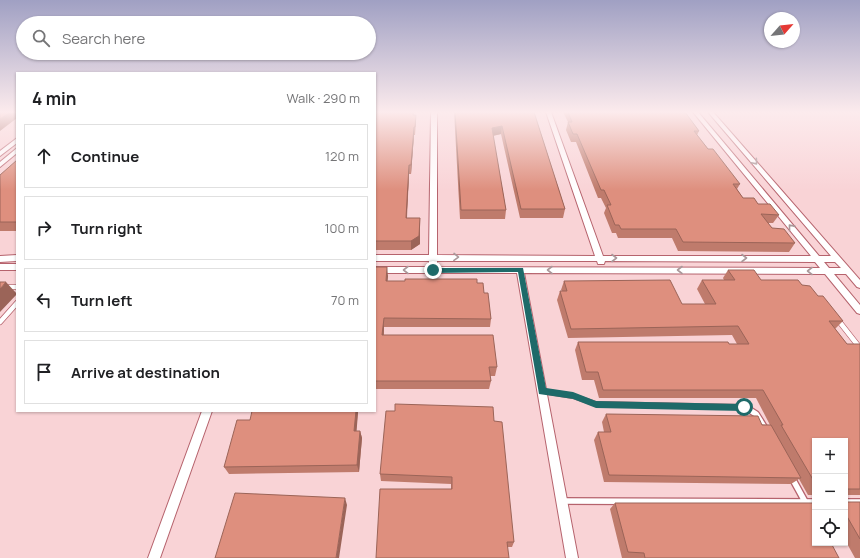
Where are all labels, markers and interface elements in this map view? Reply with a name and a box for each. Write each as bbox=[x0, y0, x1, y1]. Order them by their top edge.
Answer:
north arrow bbox=[764, 12, 800, 48]
search box bbox=[16, 16, 376, 60]
icon: search bbox=[30, 27, 52, 49]
text: Search here bbox=[62, 28, 145, 49]
text: 4 min bbox=[32, 87, 76, 110]
text: Walk · 290 m bbox=[287, 89, 360, 107]
icon: ahead bbox=[33, 145, 55, 167]
text: Continue bbox=[71, 146, 139, 167]
text: 120 m bbox=[325, 147, 359, 165]
one-way arrow bbox=[750, 158, 757, 165]
icon: right bbox=[33, 217, 55, 239]
text: Turn right bbox=[71, 218, 142, 239]
text: 100 m bbox=[324, 219, 359, 237]
one-way arrow bbox=[789, 224, 796, 231]
one-way arrow bbox=[453, 253, 459, 262]
one-way arrow bbox=[611, 254, 617, 262]
one-way arrow bbox=[741, 254, 747, 262]
route end bbox=[424, 261, 442, 279]
one-way arrow bbox=[403, 266, 409, 274]
one-way arrow bbox=[547, 266, 553, 274]
one-way arrow bbox=[677, 266, 683, 274]
one-way arrow bbox=[807, 267, 813, 275]
icon: left bbox=[33, 289, 55, 311]
text: Turn left bbox=[71, 290, 133, 311]
text: 70 m bbox=[331, 291, 359, 309]
icon: arrive bbox=[33, 361, 55, 383]
text: Arrive at destination bbox=[71, 362, 220, 383]
route start bbox=[735, 398, 753, 416]
map controls bbox=[812, 438, 848, 546]
button: + bbox=[812, 438, 848, 474]
button: − bbox=[812, 474, 848, 510]
button: locate bbox=[812, 510, 848, 546]

